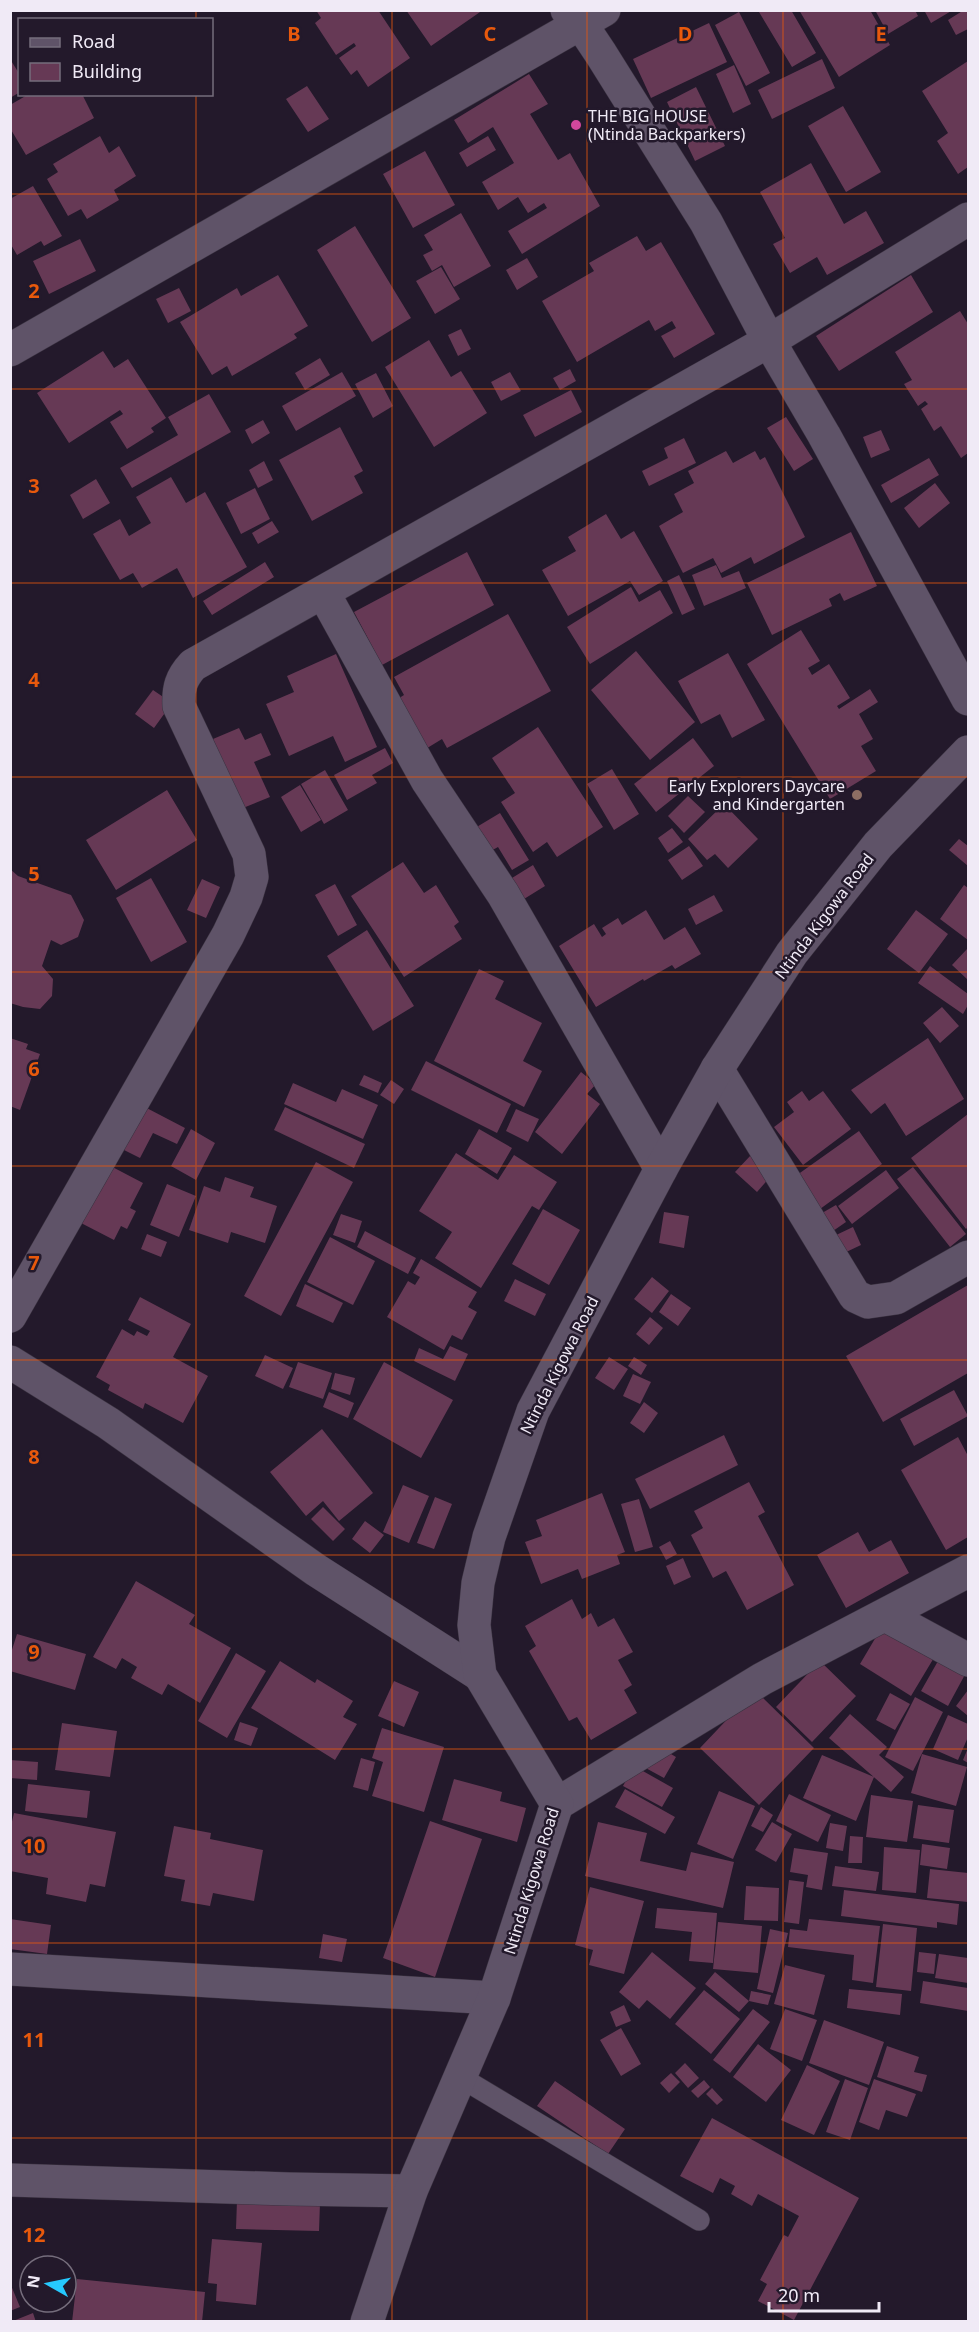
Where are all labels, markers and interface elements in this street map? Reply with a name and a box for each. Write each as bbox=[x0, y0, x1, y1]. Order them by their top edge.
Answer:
legend bbox=[18, 18, 213, 96]
text: B bbox=[287, 20, 301, 47]
text: C bbox=[484, 20, 497, 47]
text: D bbox=[678, 20, 692, 47]
text: E bbox=[875, 20, 887, 47]
text: Road bbox=[72, 29, 115, 53]
text: Building bbox=[72, 59, 142, 83]
place label: THE BIG HOUSE (Ntinda Backparkers) bbox=[588, 105, 746, 145]
marker: THE BIG HOUSE (Ntinda Backparkers) bbox=[569, 118, 583, 132]
text: 2 bbox=[28, 277, 40, 304]
text: 3 bbox=[28, 472, 40, 499]
text: 4 bbox=[28, 666, 40, 693]
place label: Early Explorers Daycare and Kindergarten bbox=[669, 775, 845, 815]
marker: Early Explorers Daycare and Kindergarten bbox=[850, 788, 864, 802]
street label: Ntinda Kigowa Road bbox=[769, 849, 879, 983]
text: 5 bbox=[28, 860, 40, 887]
text: 6 bbox=[28, 1055, 40, 1082]
text: 7 bbox=[28, 1249, 40, 1276]
street label: Ntinda Kigowa Road bbox=[515, 1292, 603, 1438]
text: 8 bbox=[28, 1443, 40, 1470]
text: 9 bbox=[28, 1638, 40, 1665]
street label: Ntinda Kigowa Road bbox=[498, 1805, 564, 1957]
text: 10 bbox=[23, 1832, 45, 1859]
text: 11 bbox=[23, 2026, 45, 2053]
text: 12 bbox=[23, 2221, 45, 2248]
north arrow bbox=[18, 2254, 78, 2314]
text: N bbox=[21, 2274, 45, 2290]
scale bar bbox=[769, 2275, 878, 2313]
text: 20 m bbox=[778, 2283, 820, 2307]

